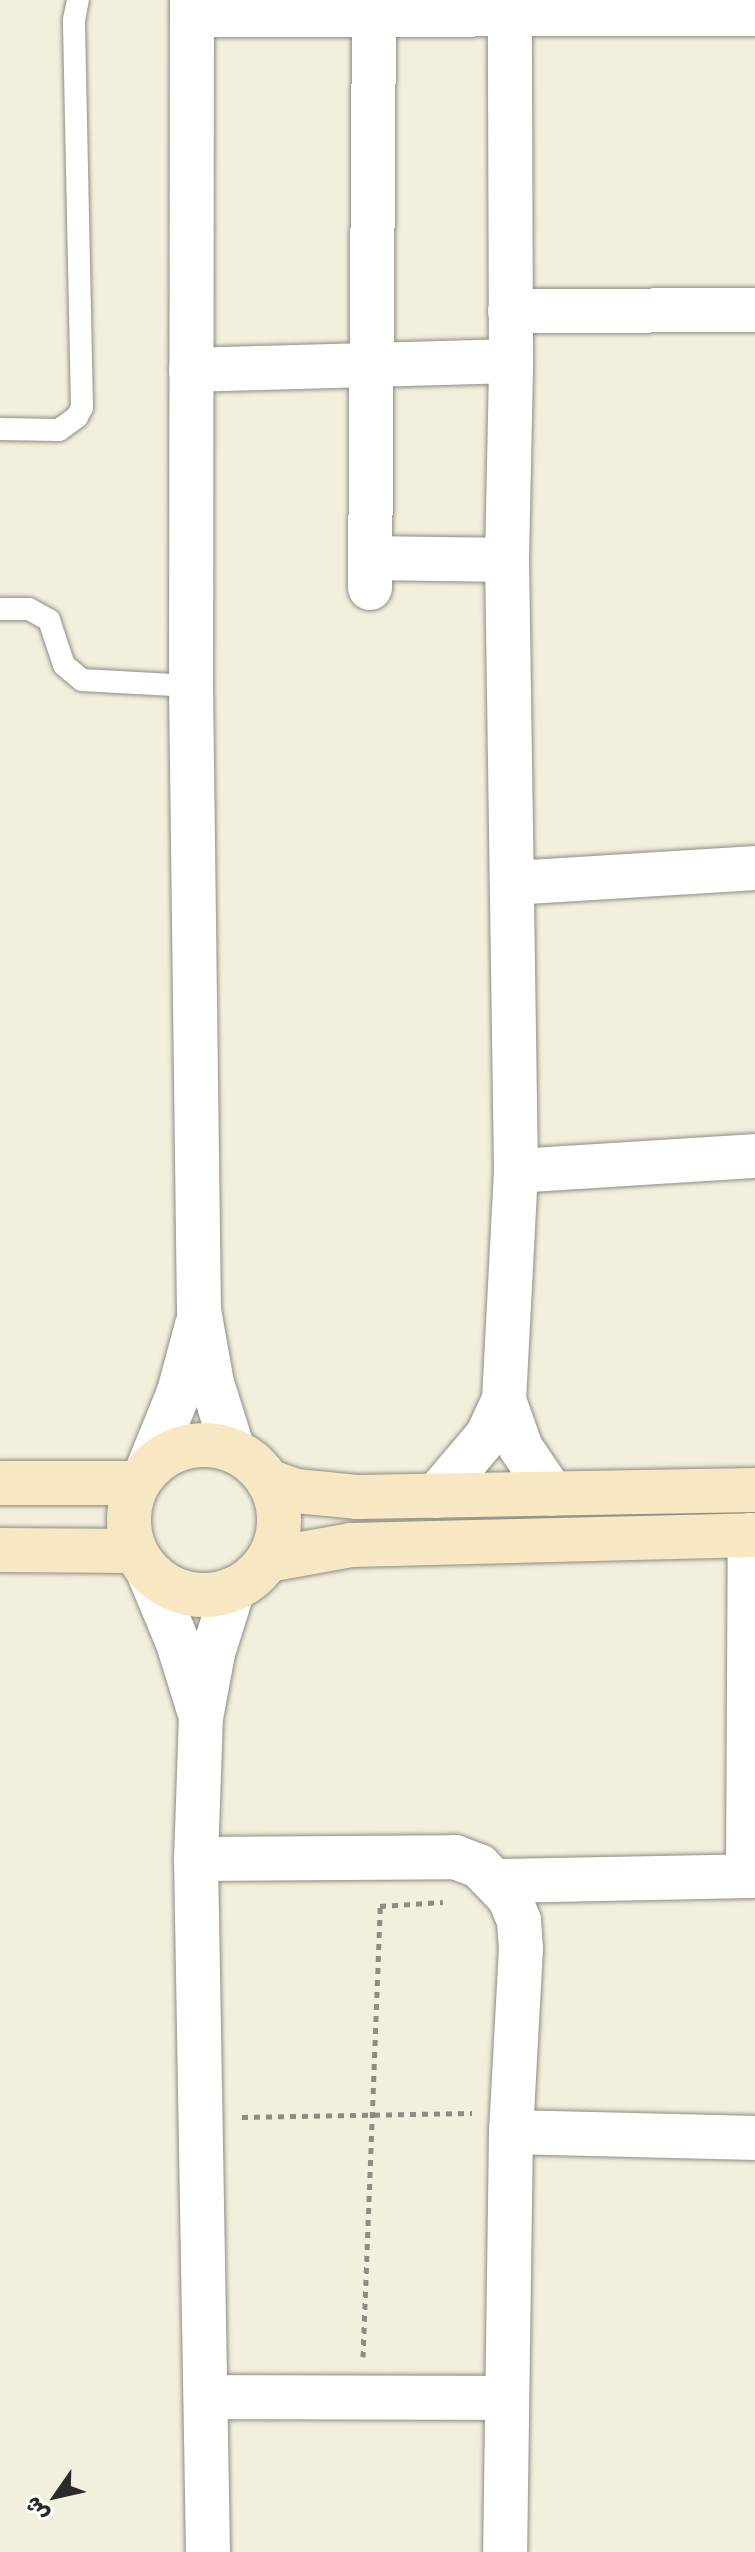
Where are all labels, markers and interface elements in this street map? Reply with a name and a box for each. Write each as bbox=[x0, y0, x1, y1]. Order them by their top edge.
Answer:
north arrow bbox=[16, 2456, 96, 2536]
text: ش bbox=[18, 2492, 54, 2527]

